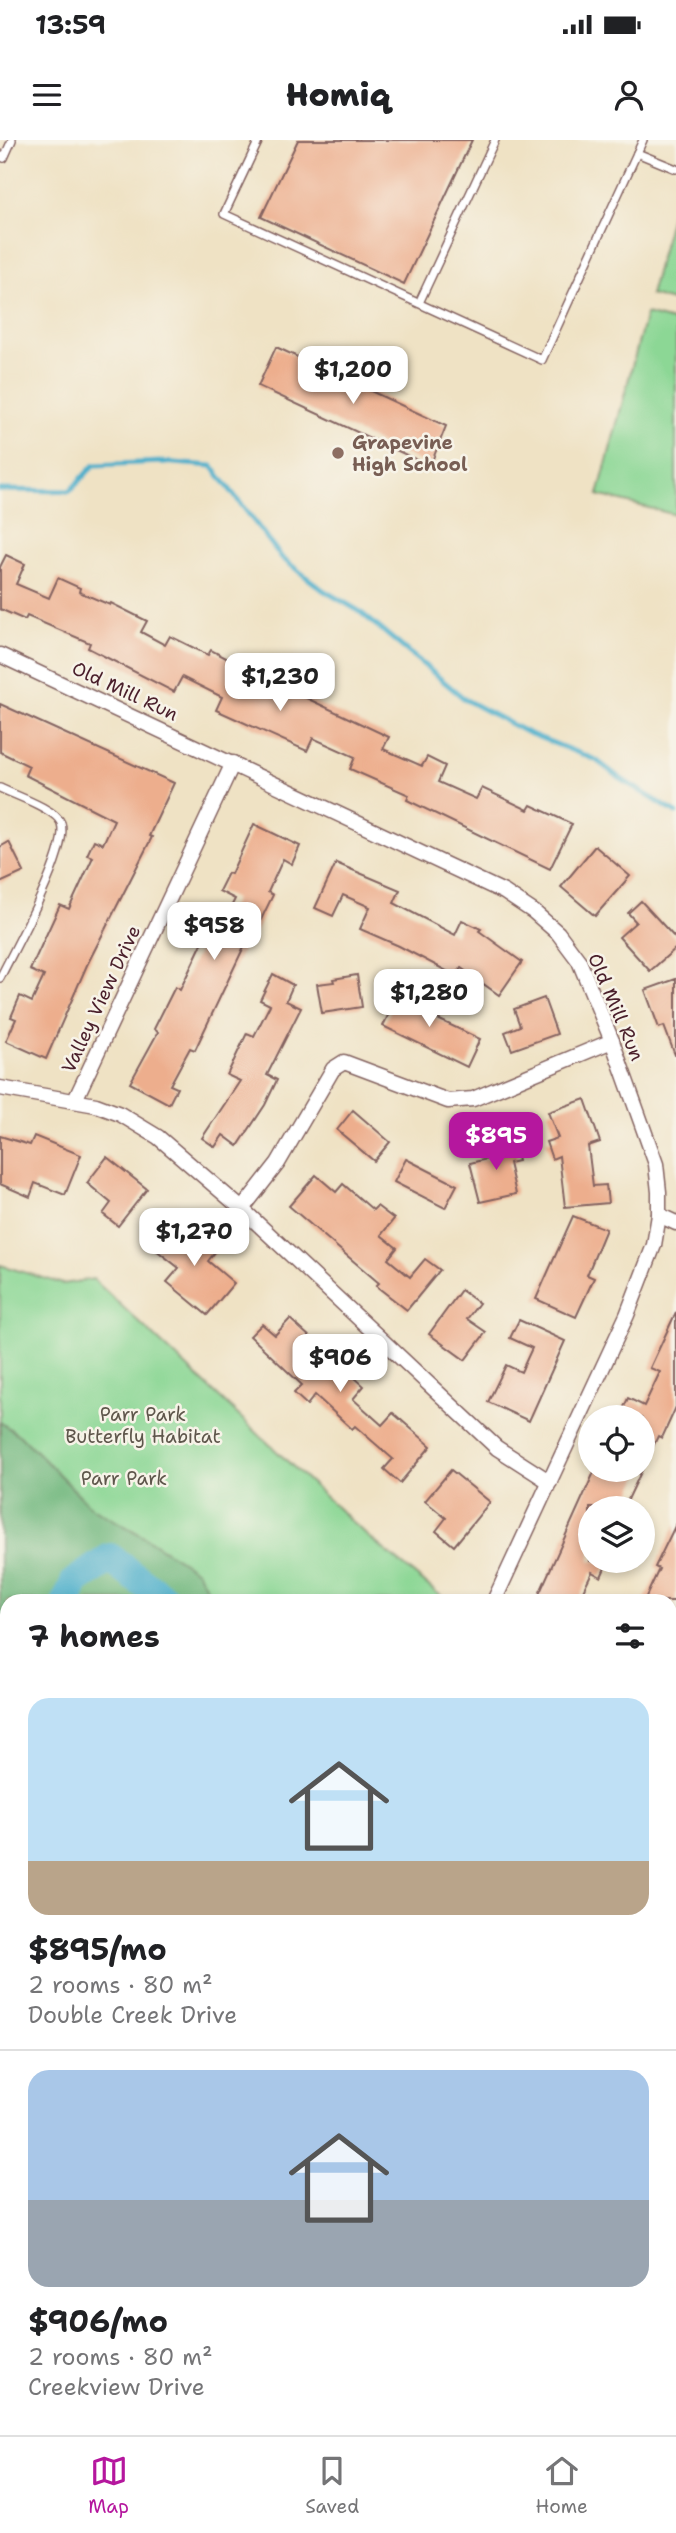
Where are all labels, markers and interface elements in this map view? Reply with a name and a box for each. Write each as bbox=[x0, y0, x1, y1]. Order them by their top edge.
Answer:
text: 13:59 bbox=[35, 7, 106, 42]
text: Homiq bbox=[286, 73, 390, 116]
icon: menu bbox=[28, 76, 66, 114]
icon: person bbox=[610, 76, 648, 114]
pin: $1,200 bbox=[296, 346, 410, 406]
text: $1,200 bbox=[314, 354, 392, 384]
place label: Grapevine High School bbox=[352, 430, 468, 477]
marker: Grapevine High School bbox=[330, 445, 346, 461]
pin: $1,230 bbox=[223, 654, 337, 713]
street label: Old Mill Run bbox=[68, 655, 182, 727]
text: $1,230 bbox=[241, 661, 319, 691]
pin: $958 bbox=[173, 902, 255, 962]
text: $958 bbox=[183, 910, 245, 940]
street label: Valley View Drive bbox=[56, 921, 146, 1077]
street label: Old Mill Run bbox=[582, 949, 650, 1065]
pin: $1,280 bbox=[372, 970, 486, 1029]
text: $1,280 bbox=[390, 977, 468, 1007]
pin: $895 bbox=[455, 1112, 537, 1172]
text: $895 bbox=[465, 1120, 527, 1150]
pin: $1,270 bbox=[137, 1208, 251, 1268]
text: $1,270 bbox=[155, 1216, 233, 1246]
pin: $906 bbox=[299, 1334, 381, 1394]
text: $906 bbox=[308, 1342, 372, 1372]
park label: Parr Park Butterfly Habitat bbox=[65, 1402, 221, 1449]
map controls bbox=[578, 1405, 655, 1573]
button: locate bbox=[578, 1405, 655, 1482]
park label: Parr Park bbox=[81, 1466, 167, 1491]
button: layers bbox=[578, 1496, 655, 1573]
text: 7 homes bbox=[28, 1616, 160, 1657]
icon: filters bbox=[611, 1617, 649, 1655]
icon: home bbox=[276, 1743, 402, 1869]
text: $895/mo bbox=[28, 1929, 167, 1970]
text: 2 rooms · 80 m² bbox=[28, 1970, 213, 2000]
text: Double Creek Drive bbox=[28, 2000, 237, 2030]
icon: home bbox=[276, 2115, 402, 2241]
text: $906/mo bbox=[28, 2301, 168, 2342]
text: 2 rooms · 80 m² bbox=[28, 2342, 213, 2372]
text: Creekview Drive bbox=[28, 2372, 205, 2402]
tab: Map bbox=[88, 2452, 129, 2519]
tab: Saved bbox=[305, 2452, 359, 2519]
tab: Home bbox=[536, 2452, 588, 2519]

